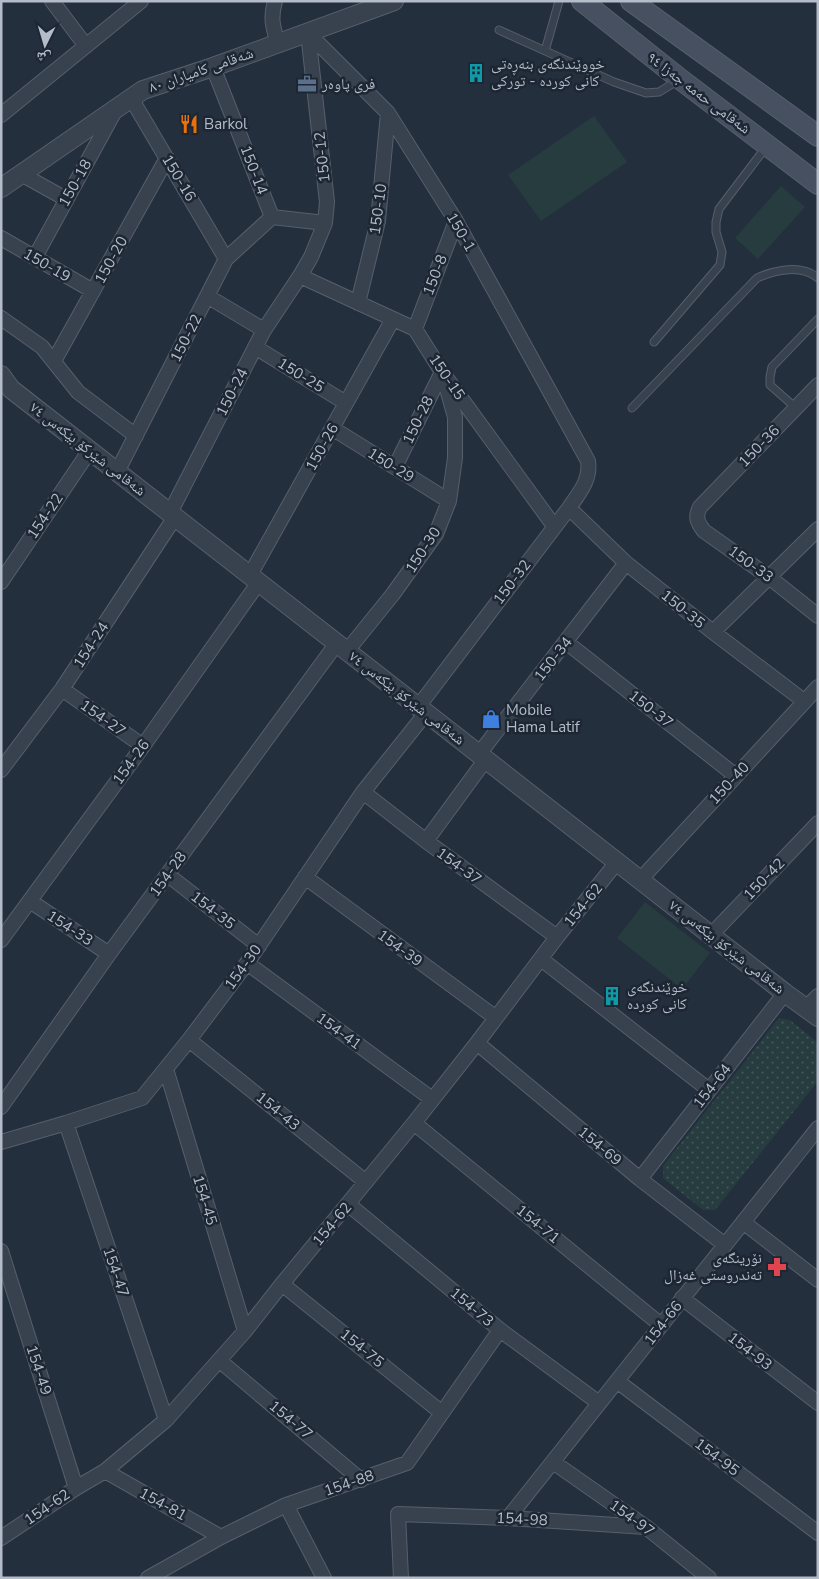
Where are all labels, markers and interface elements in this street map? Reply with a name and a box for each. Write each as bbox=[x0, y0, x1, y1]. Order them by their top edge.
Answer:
north arrow bbox=[20, 20, 70, 70]
street label: شەقامی کامیاران ٨٠ bbox=[146, 43, 256, 97]
text: ش bbox=[36, 47, 52, 68]
street label: شەقامی حەمە جەزا ٩٤ bbox=[643, 48, 755, 139]
place label: خووێندنگەی بنەڕەتی کانی کوردە - تورکی bbox=[491, 54, 605, 91]
building icon: خووێندنگەی بنەڕەتی کانی کوردە - تورکی bbox=[465, 62, 487, 84]
office icon: فری پاوەر bbox=[296, 73, 318, 95]
place label: فری پاوەر bbox=[321, 74, 375, 94]
restaurant icon: Barkol bbox=[178, 113, 200, 135]
place label: Barkol bbox=[204, 114, 248, 134]
street label: 150-12 bbox=[309, 130, 335, 184]
street label: 150-14 bbox=[235, 142, 273, 198]
street label: 150-16 bbox=[157, 151, 201, 205]
street label: 150-18 bbox=[54, 156, 96, 210]
street label: 150-10 bbox=[365, 182, 391, 236]
street label: 150-1 bbox=[442, 209, 480, 255]
street label: 150-20 bbox=[90, 233, 132, 287]
street label: 150-19 bbox=[20, 243, 74, 287]
street label: 150-8 bbox=[418, 252, 452, 298]
street label: 150-22 bbox=[165, 311, 207, 365]
street label: 150-15 bbox=[424, 350, 470, 404]
street label: 150-25 bbox=[274, 353, 328, 397]
street label: 150-24 bbox=[211, 365, 253, 419]
street label: 150-28 bbox=[398, 393, 438, 447]
street label: شەقامی شێرکۆ بێکەس ٧٤ bbox=[26, 397, 150, 501]
street label: 150-26 bbox=[301, 420, 343, 474]
street label: 150-36 bbox=[734, 421, 784, 471]
street label: 150-29 bbox=[364, 443, 418, 487]
street label: 154-22 bbox=[22, 489, 68, 543]
street label: 150-30 bbox=[401, 523, 445, 577]
street label: 150-33 bbox=[724, 541, 778, 587]
street label: 150-32 bbox=[489, 555, 535, 609]
street label: 150-35 bbox=[657, 585, 709, 633]
street label: 154-24 bbox=[69, 618, 113, 672]
street label: 150-34 bbox=[529, 633, 577, 685]
street label: شەقامی شێرکۆ بێکەس ٧٤ bbox=[345, 646, 469, 750]
street label: 150-37 bbox=[625, 685, 677, 733]
street label: 154-27 bbox=[76, 695, 130, 741]
place label: Mobile Hama Latif bbox=[506, 700, 581, 737]
shop icon: Mobile Hama Latif bbox=[480, 708, 502, 730]
street label: 154-26 bbox=[108, 735, 154, 789]
street label: 150-40 bbox=[704, 757, 754, 809]
street label: 154-37 bbox=[432, 843, 486, 889]
street label: 154-28 bbox=[145, 847, 191, 901]
street label: 150-42 bbox=[739, 854, 789, 904]
street label: 154-62 bbox=[559, 879, 607, 931]
street label: 154-35 bbox=[187, 886, 239, 934]
street label: شەقامی شێرکۆ بێکەس ٧٤ bbox=[665, 895, 789, 999]
street label: 154-33 bbox=[43, 906, 97, 950]
street label: 154-39 bbox=[373, 925, 427, 971]
street label: 154-30 bbox=[220, 940, 266, 994]
place label: خوێندنگەی کانی کوردە bbox=[627, 977, 688, 1014]
building icon: خوێندنگەی کانی کوردە bbox=[601, 985, 623, 1007]
street label: 154-41 bbox=[312, 1008, 366, 1054]
street label: 154-64 bbox=[688, 1060, 736, 1112]
street label: 154-43 bbox=[252, 1087, 304, 1135]
street label: 154-69 bbox=[574, 1122, 626, 1170]
street label: 154-45 bbox=[188, 1173, 222, 1227]
street label: 154-62 bbox=[308, 1198, 356, 1250]
street label: 154-71 bbox=[512, 1200, 564, 1248]
street label: 154-47 bbox=[98, 1244, 134, 1300]
place label: نۆرینگەی تەندروستی غەزال bbox=[664, 1248, 763, 1285]
pharmacy icon: نۆرینگەی تەندروستی غەزال bbox=[766, 1256, 788, 1278]
street label: 154-73 bbox=[446, 1283, 498, 1331]
street label: 154-66 bbox=[639, 1297, 687, 1349]
street label: 154-75 bbox=[336, 1324, 388, 1372]
street label: 154-93 bbox=[724, 1327, 776, 1375]
street label: 154-49 bbox=[22, 1342, 56, 1398]
street label: 154-77 bbox=[265, 1396, 317, 1444]
street label: 154-95 bbox=[690, 1434, 744, 1480]
street label: 154-88 bbox=[321, 1465, 377, 1501]
street label: 154-81 bbox=[136, 1483, 190, 1525]
street label: 154-62 bbox=[20, 1484, 74, 1530]
street label: 154-97 bbox=[605, 1495, 659, 1541]
street label: 154-98 bbox=[496, 1508, 548, 1530]

